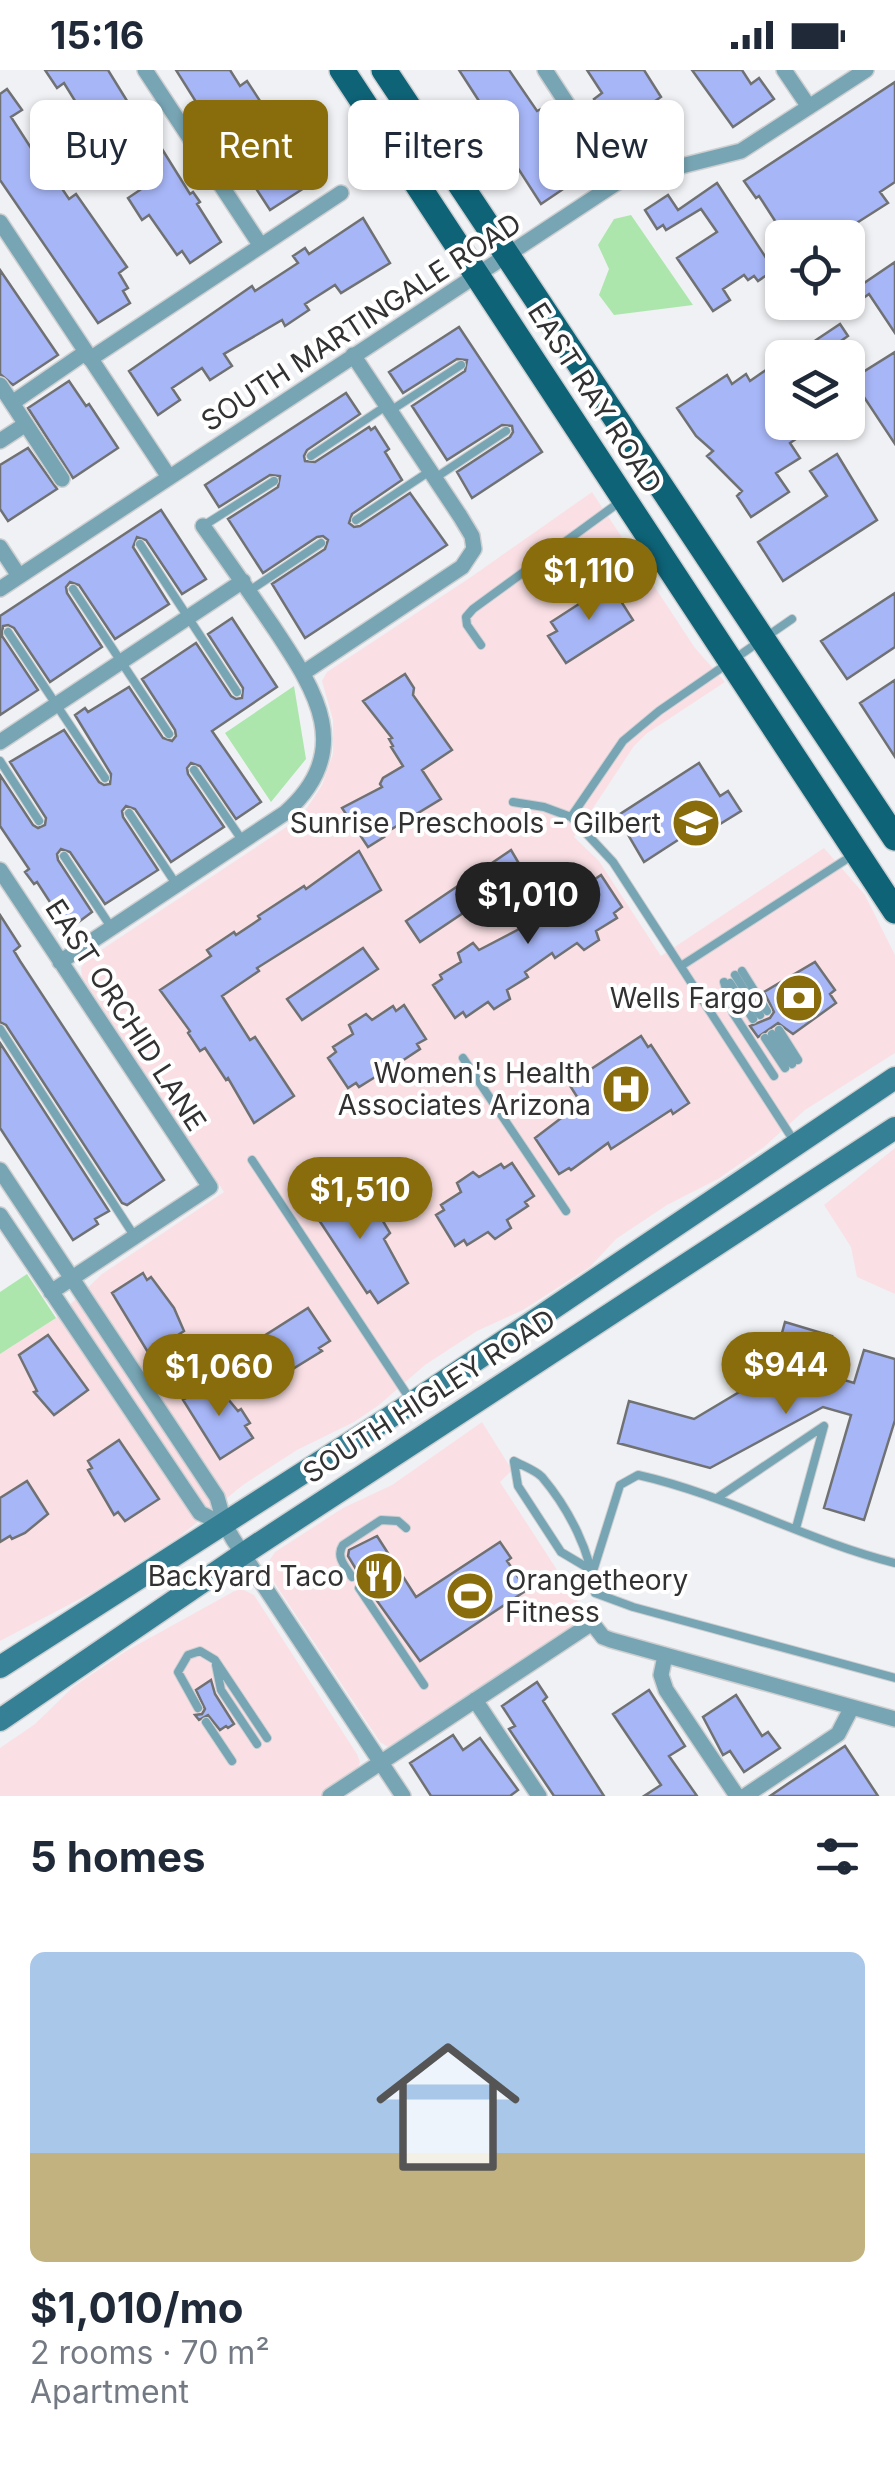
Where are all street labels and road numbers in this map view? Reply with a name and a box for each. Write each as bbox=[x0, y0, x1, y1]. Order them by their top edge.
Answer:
street label: SOUTH MARTINGALE ROAD bbox=[195, 206, 527, 438]
street label: EAST RAY ROAD bbox=[521, 296, 669, 500]
street label: EAST ORCHID LANE bbox=[38, 893, 214, 1137]
street label: SOUTH HIGLEY ROAD bbox=[297, 1302, 561, 1490]

